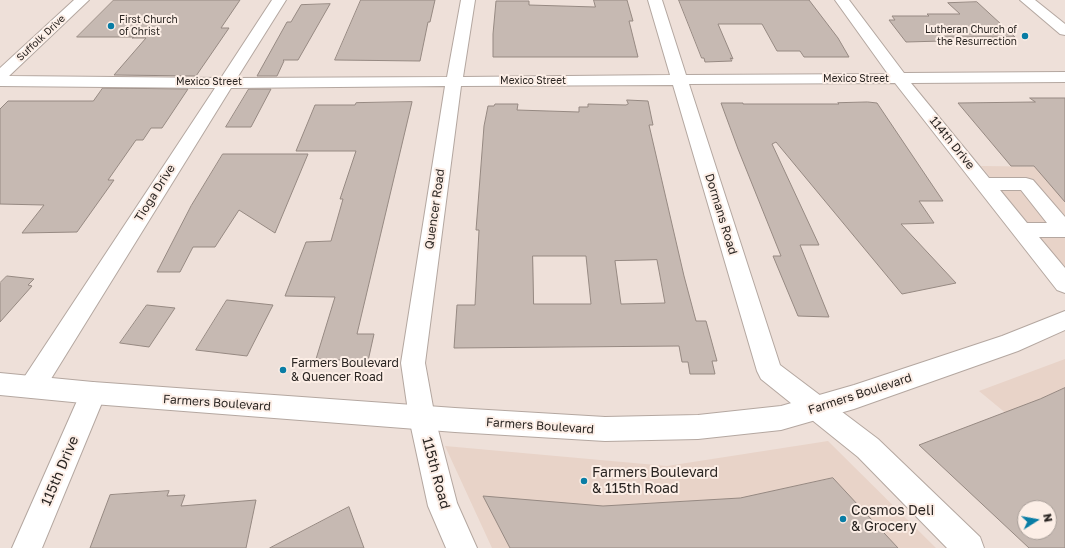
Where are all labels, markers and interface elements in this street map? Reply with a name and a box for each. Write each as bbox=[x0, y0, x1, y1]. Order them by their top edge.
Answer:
street label: Suffolk Drive bbox=[14, 13, 68, 63]
place label: First Church of Christ bbox=[119, 14, 178, 38]
marker: First Church of Christ bbox=[106, 21, 116, 31]
place label: Lutheran Church of the Resurrection bbox=[925, 24, 1017, 48]
marker: Lutheran Church of the Resurrection bbox=[1020, 31, 1030, 41]
street label: Mexico Street bbox=[823, 73, 889, 85]
street label: Mexico Street bbox=[500, 75, 566, 87]
street label: Mexico Street bbox=[176, 76, 242, 88]
street label: 114th Drive bbox=[926, 114, 978, 172]
street label: Tioga Drive bbox=[132, 162, 178, 224]
street label: Quencer Road bbox=[422, 168, 448, 250]
street label: Dormans Road bbox=[702, 172, 740, 256]
place label: Farmers Boulevard & Quencer Road bbox=[291, 356, 399, 384]
marker: Farmers Boulevard & Quencer Road bbox=[278, 365, 288, 375]
street label: Farmers Boulevard bbox=[806, 370, 914, 418]
street label: Farmers Boulevard bbox=[163, 392, 271, 414]
street label: Farmers Boulevard bbox=[486, 415, 594, 437]
street label: 115th Drive bbox=[38, 434, 82, 508]
street label: 115th Road bbox=[418, 435, 454, 511]
place label: Farmers Boulevard & 115th Road bbox=[592, 465, 718, 498]
marker: Farmers Boulevard & 115th Road bbox=[579, 476, 589, 486]
north arrow bbox=[1017, 500, 1057, 540]
place label: Cosmos Deli & Grocery bbox=[851, 503, 934, 536]
text: N bbox=[1041, 512, 1055, 523]
marker: Cosmos Deli & Grocery bbox=[838, 514, 848, 524]

